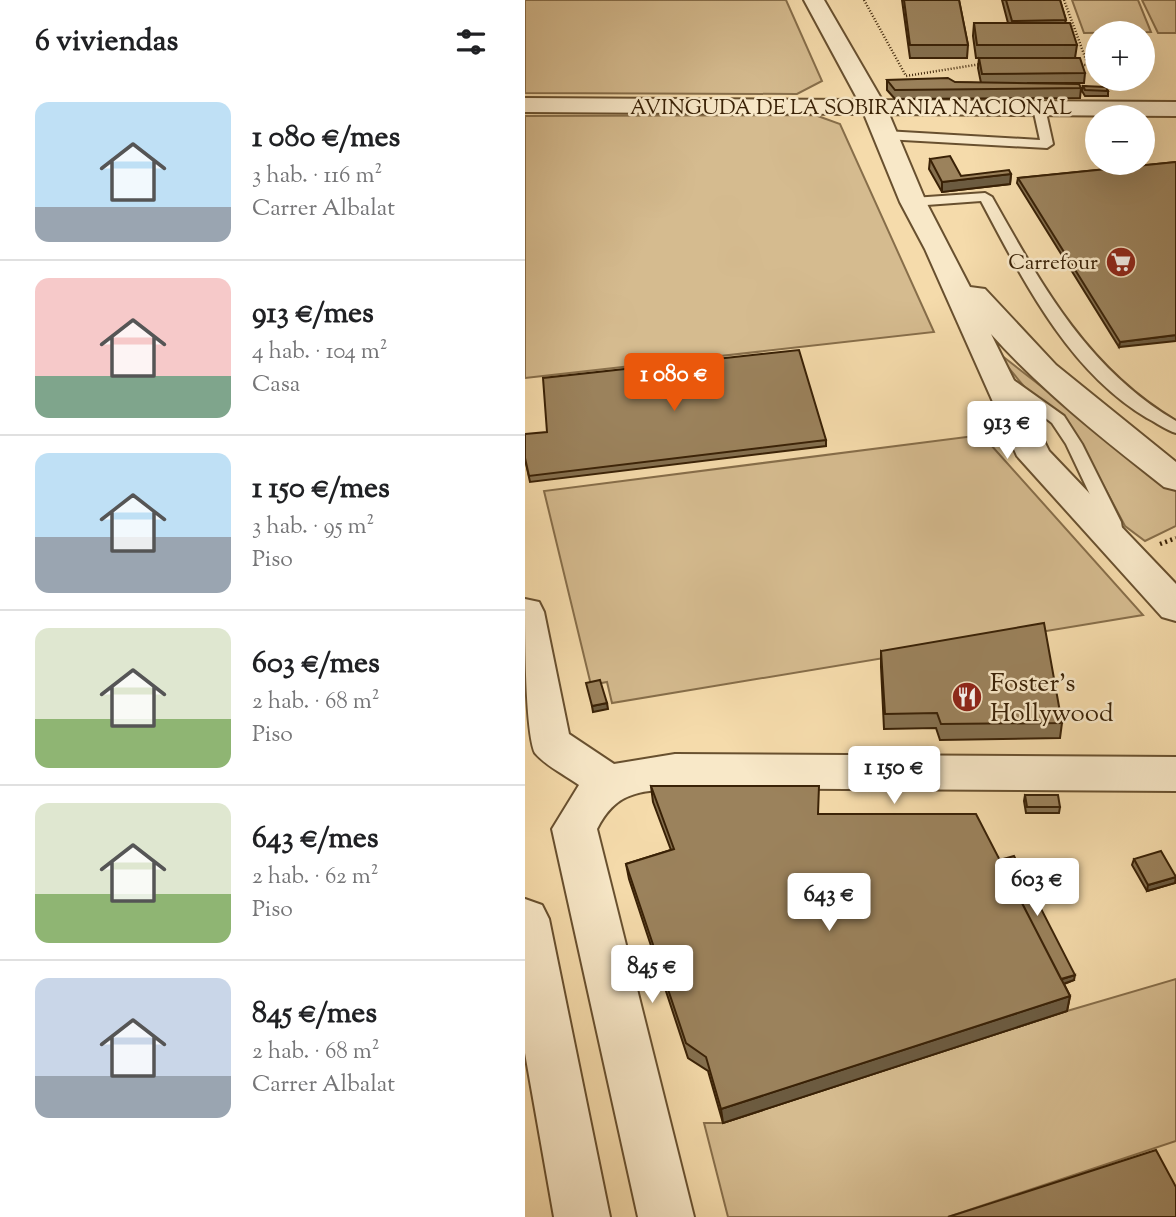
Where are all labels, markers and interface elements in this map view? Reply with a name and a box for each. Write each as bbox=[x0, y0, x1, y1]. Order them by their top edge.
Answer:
text: 6 viviendas bbox=[35, 21, 178, 64]
map controls bbox=[1085, 21, 1155, 175]
button: + bbox=[1085, 21, 1155, 91]
icon: filters bbox=[452, 23, 490, 61]
street label: AVINGUDA DE LA SOBIRANIA NACIONAL bbox=[630, 94, 1072, 124]
button: − bbox=[1085, 105, 1155, 175]
text: 1 080 €/mes bbox=[252, 117, 400, 160]
icon: home bbox=[91, 130, 175, 214]
text: 3 hab. · 116 m² bbox=[252, 160, 382, 193]
text: Carrer Albalat bbox=[252, 193, 395, 226]
supermarket icon: Carrefour bbox=[1104, 245, 1138, 279]
place label: Carrefour bbox=[1008, 249, 1098, 279]
text: 913 €/mes bbox=[252, 293, 374, 336]
icon: home bbox=[91, 306, 175, 390]
text: 4 hab. · 104 m² bbox=[252, 336, 388, 369]
pin: 1 080 € bbox=[609, 354, 739, 413]
text: 1 080 € bbox=[640, 359, 708, 392]
text: Casa bbox=[252, 369, 300, 402]
pin: 913 € bbox=[958, 402, 1056, 461]
text: 913 € bbox=[983, 407, 1031, 440]
text: 1 150 €/mes bbox=[252, 468, 390, 511]
icon: home bbox=[91, 481, 175, 565]
text: 3 hab. · 95 m² bbox=[252, 511, 374, 544]
text: Piso bbox=[252, 544, 293, 577]
text: 603 €/mes bbox=[252, 643, 380, 686]
icon: home bbox=[91, 656, 175, 740]
place label: Foster's Hollywood bbox=[990, 666, 1114, 733]
restaurant icon: Foster's Hollywood bbox=[950, 680, 984, 714]
text: 2 hab. · 68 m² bbox=[252, 686, 380, 719]
text: Piso bbox=[252, 719, 293, 752]
pin: 1 150 € bbox=[829, 746, 959, 806]
text: 1 150 € bbox=[864, 752, 924, 785]
text: 643 €/mes bbox=[252, 818, 378, 861]
icon: home bbox=[91, 831, 175, 915]
pin: 603 € bbox=[988, 858, 1086, 918]
text: 2 hab. · 62 m² bbox=[252, 861, 379, 894]
text: 603 € bbox=[1011, 864, 1063, 897]
pin: 643 € bbox=[780, 874, 878, 933]
text: 643 € bbox=[804, 879, 854, 912]
text: Piso bbox=[252, 894, 293, 927]
pin: 845 € bbox=[603, 946, 701, 1005]
text: 845 € bbox=[627, 951, 677, 984]
text: 845 €/mes bbox=[252, 993, 377, 1036]
icon: home bbox=[91, 1006, 175, 1090]
text: 2 hab. · 68 m² bbox=[252, 1036, 380, 1069]
text: Carrer Albalat bbox=[252, 1069, 395, 1102]

